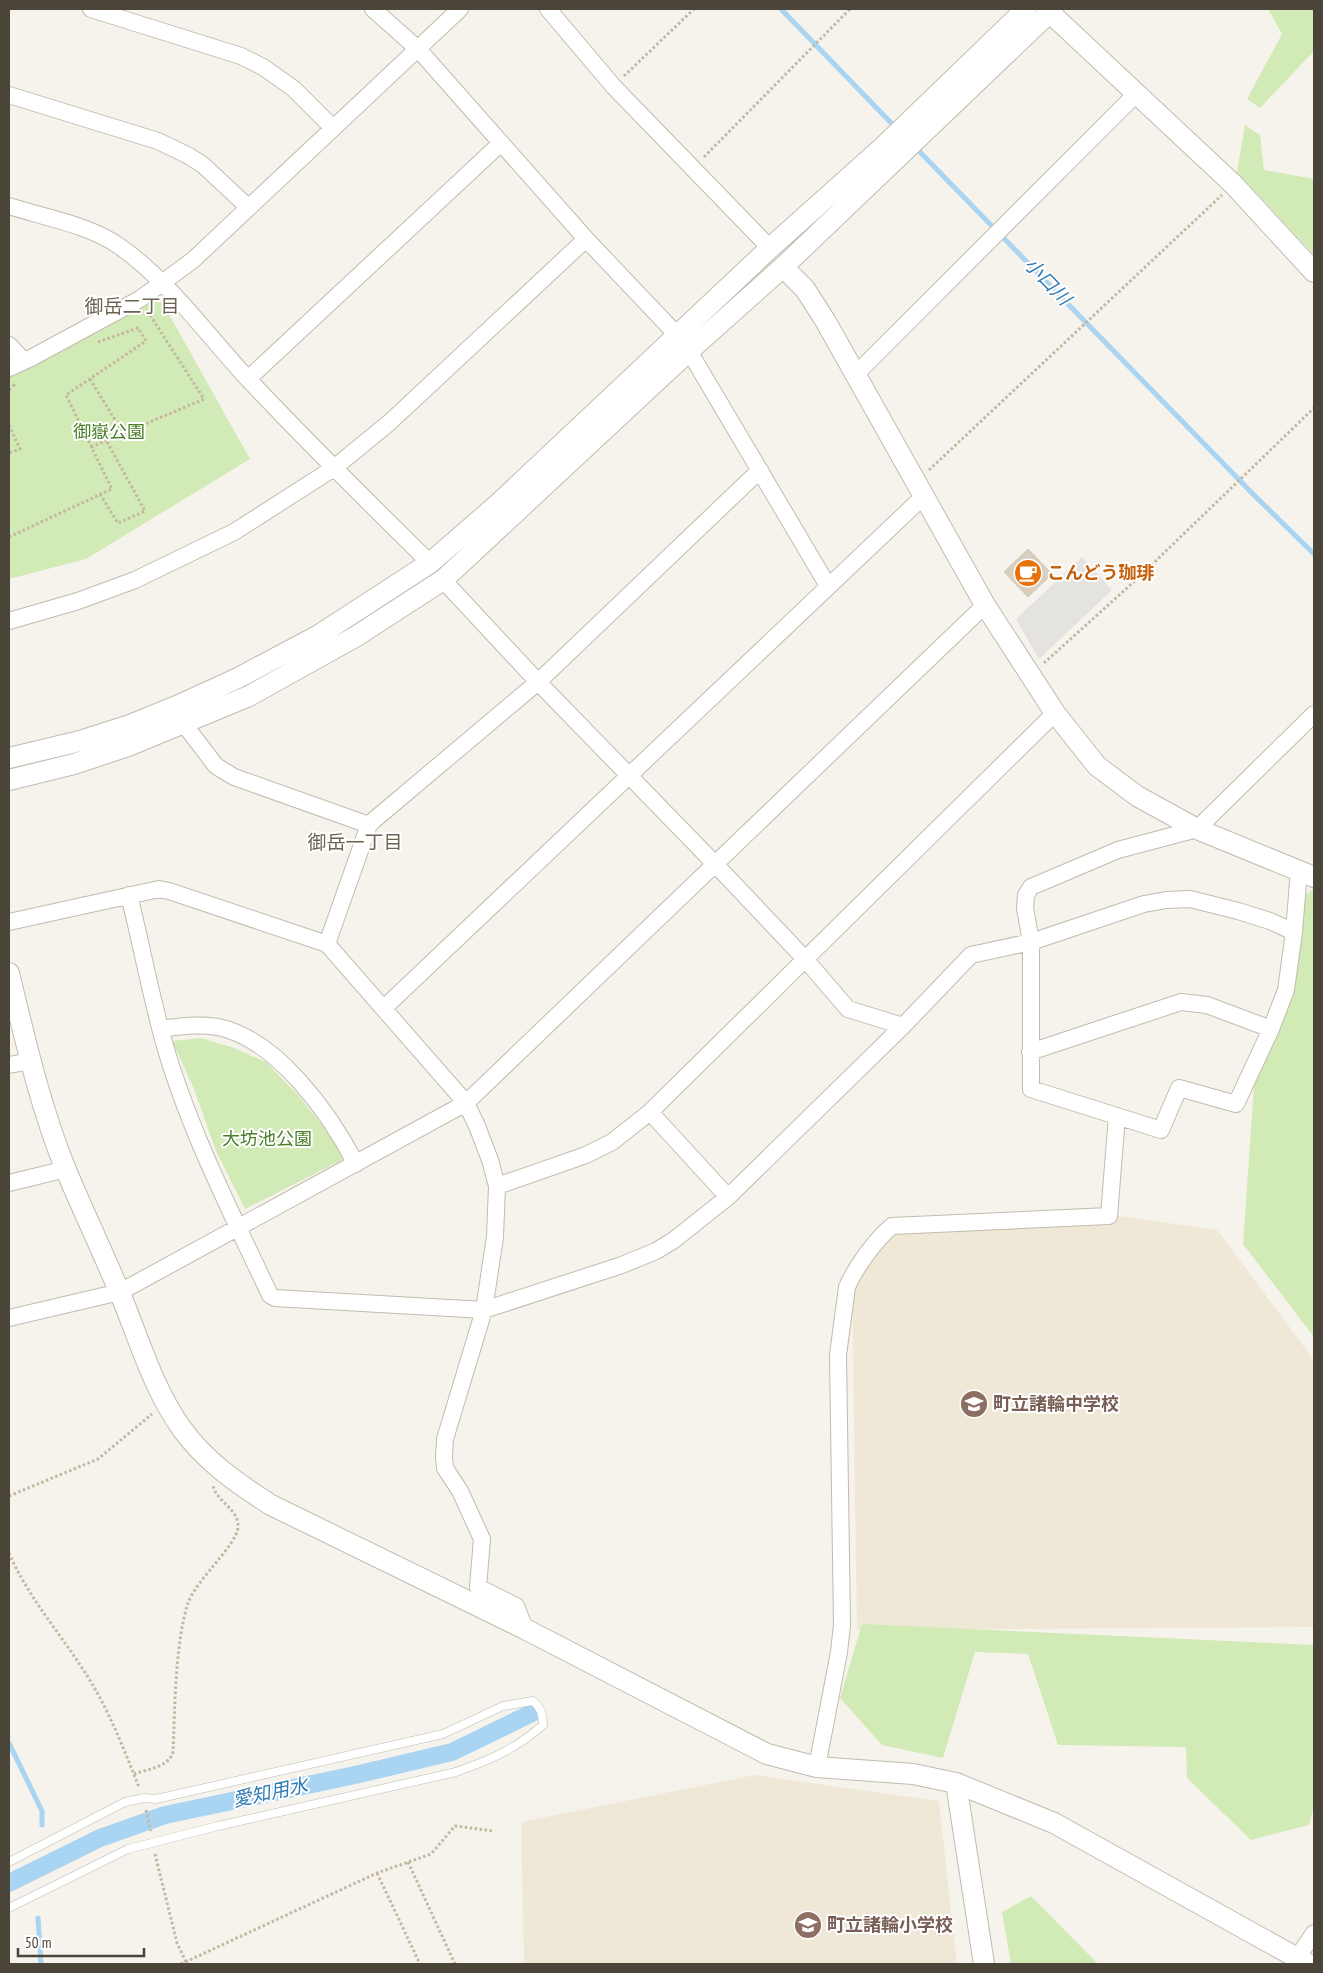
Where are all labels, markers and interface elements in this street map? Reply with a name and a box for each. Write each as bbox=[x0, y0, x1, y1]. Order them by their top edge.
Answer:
water label: 小口川 bbox=[1020, 252, 1078, 311]
district label: 御岳二丁目 bbox=[84, 294, 180, 318]
park label: 御嶽公園 bbox=[73, 420, 145, 443]
cafe icon: こんどう珈琲 bbox=[1013, 558, 1043, 588]
place label: こんどう珈琲 bbox=[1047, 561, 1154, 584]
district label: 御岳一丁目 bbox=[307, 830, 403, 854]
park label: 大坊池公園 bbox=[222, 1127, 312, 1150]
school or university icon: 町立諸輪中学校 bbox=[959, 1389, 989, 1419]
place label: 町立諸輪中学校 bbox=[993, 1392, 1119, 1415]
water label: 愛知用水 bbox=[230, 1772, 312, 1812]
school or university icon: 町立諸輪小学校 bbox=[793, 1910, 823, 1940]
place label: 町立諸輪小学校 bbox=[827, 1913, 953, 1936]
scale bar bbox=[18, 1926, 144, 1958]
text: 50 m bbox=[25, 1933, 51, 1952]

